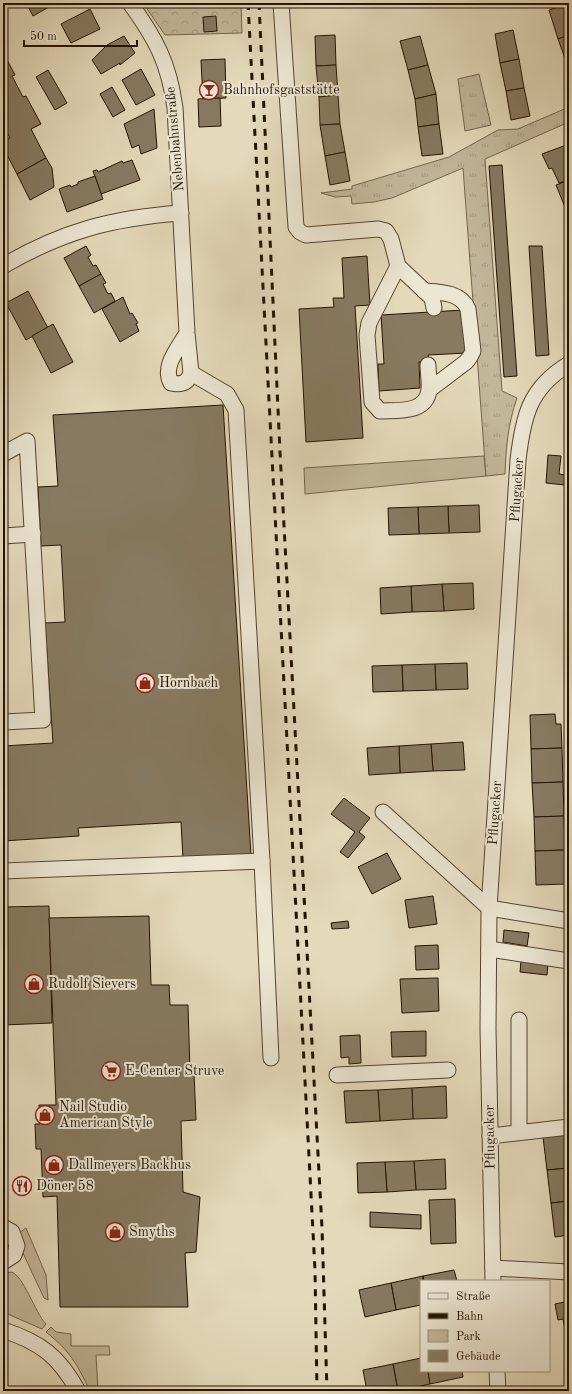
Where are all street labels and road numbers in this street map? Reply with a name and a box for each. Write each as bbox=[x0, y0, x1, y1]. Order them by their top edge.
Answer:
street label: Nebenbahnstraße bbox=[163, 86, 187, 192]
street label: Pflugacker bbox=[508, 457, 526, 523]
street label: Pflugacker bbox=[486, 780, 504, 846]
street label: Pflugacker bbox=[482, 1104, 498, 1169]

